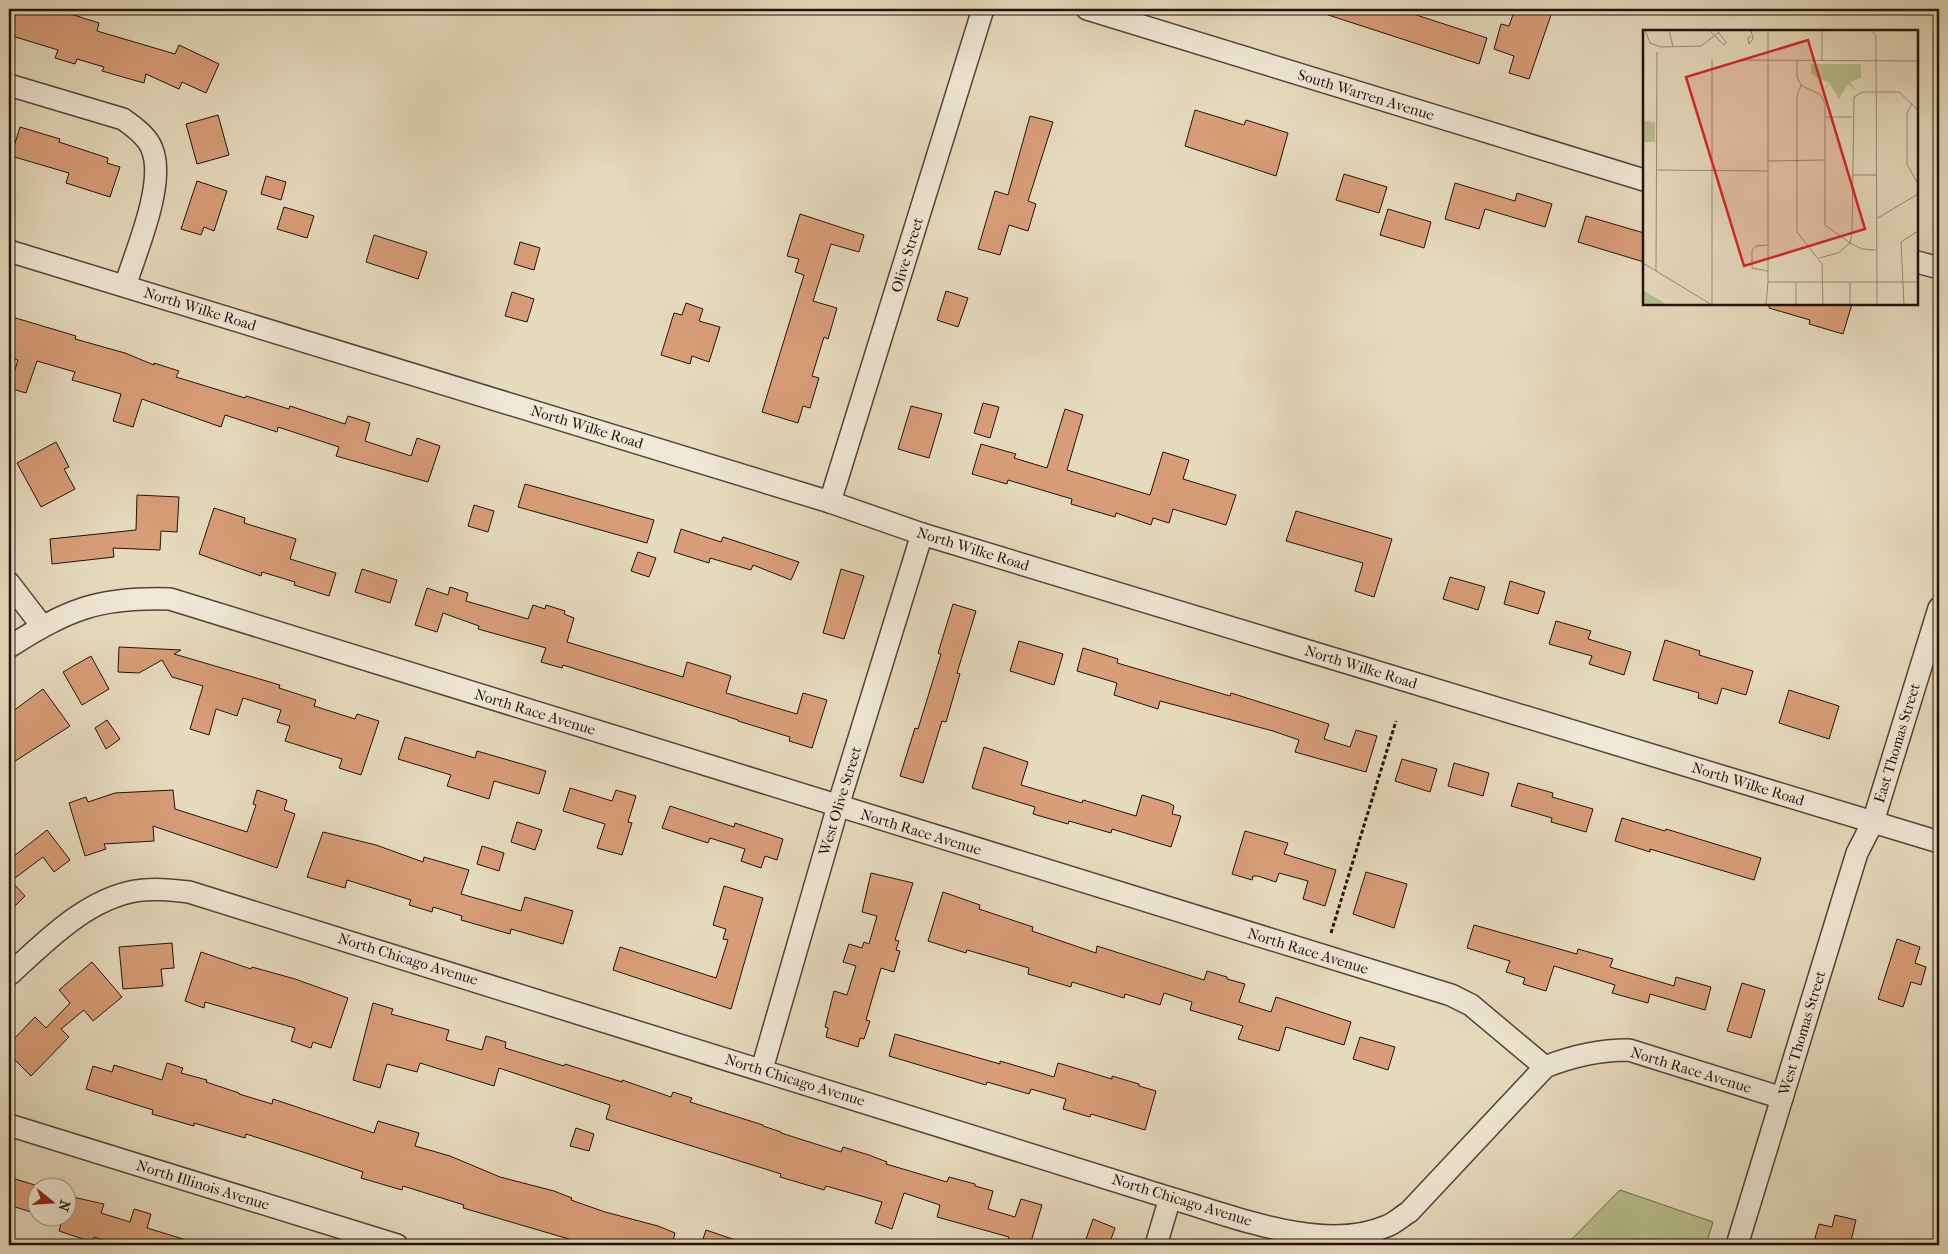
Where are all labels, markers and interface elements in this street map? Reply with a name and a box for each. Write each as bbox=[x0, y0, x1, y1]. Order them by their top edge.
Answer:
inset map bbox=[1643, 30, 1918, 305]
street label: South Warren Avenue bbox=[1296, 66, 1437, 124]
street label: Olive Street bbox=[887, 215, 927, 295]
street label: North Wilke Road bbox=[142, 283, 259, 335]
street label: North Wilke Road bbox=[529, 401, 646, 453]
street label: North Wilke Road bbox=[915, 523, 1032, 575]
street label: North Wilke Road bbox=[1303, 641, 1420, 693]
street label: East Thomas Street bbox=[1870, 680, 1924, 805]
street label: North Race Avenue bbox=[472, 685, 598, 739]
street label: West Olive Street bbox=[815, 744, 865, 859]
street label: North Wilke Road bbox=[1690, 758, 1807, 810]
street label: North Race Avenue bbox=[858, 805, 984, 859]
street label: North Race Avenue bbox=[1245, 924, 1371, 978]
street label: North Chicago Avenue bbox=[336, 929, 481, 989]
street label: West Thomas Street bbox=[1774, 968, 1830, 1098]
street label: North Race Avenue bbox=[1628, 1043, 1754, 1097]
street label: North Chicago Avenue bbox=[723, 1050, 868, 1110]
street label: North Illinois Avenue bbox=[134, 1156, 272, 1214]
street label: North Chicago Avenue bbox=[1110, 1170, 1255, 1230]
north arrow bbox=[28, 1176, 78, 1226]
text: N bbox=[54, 1198, 74, 1214]

